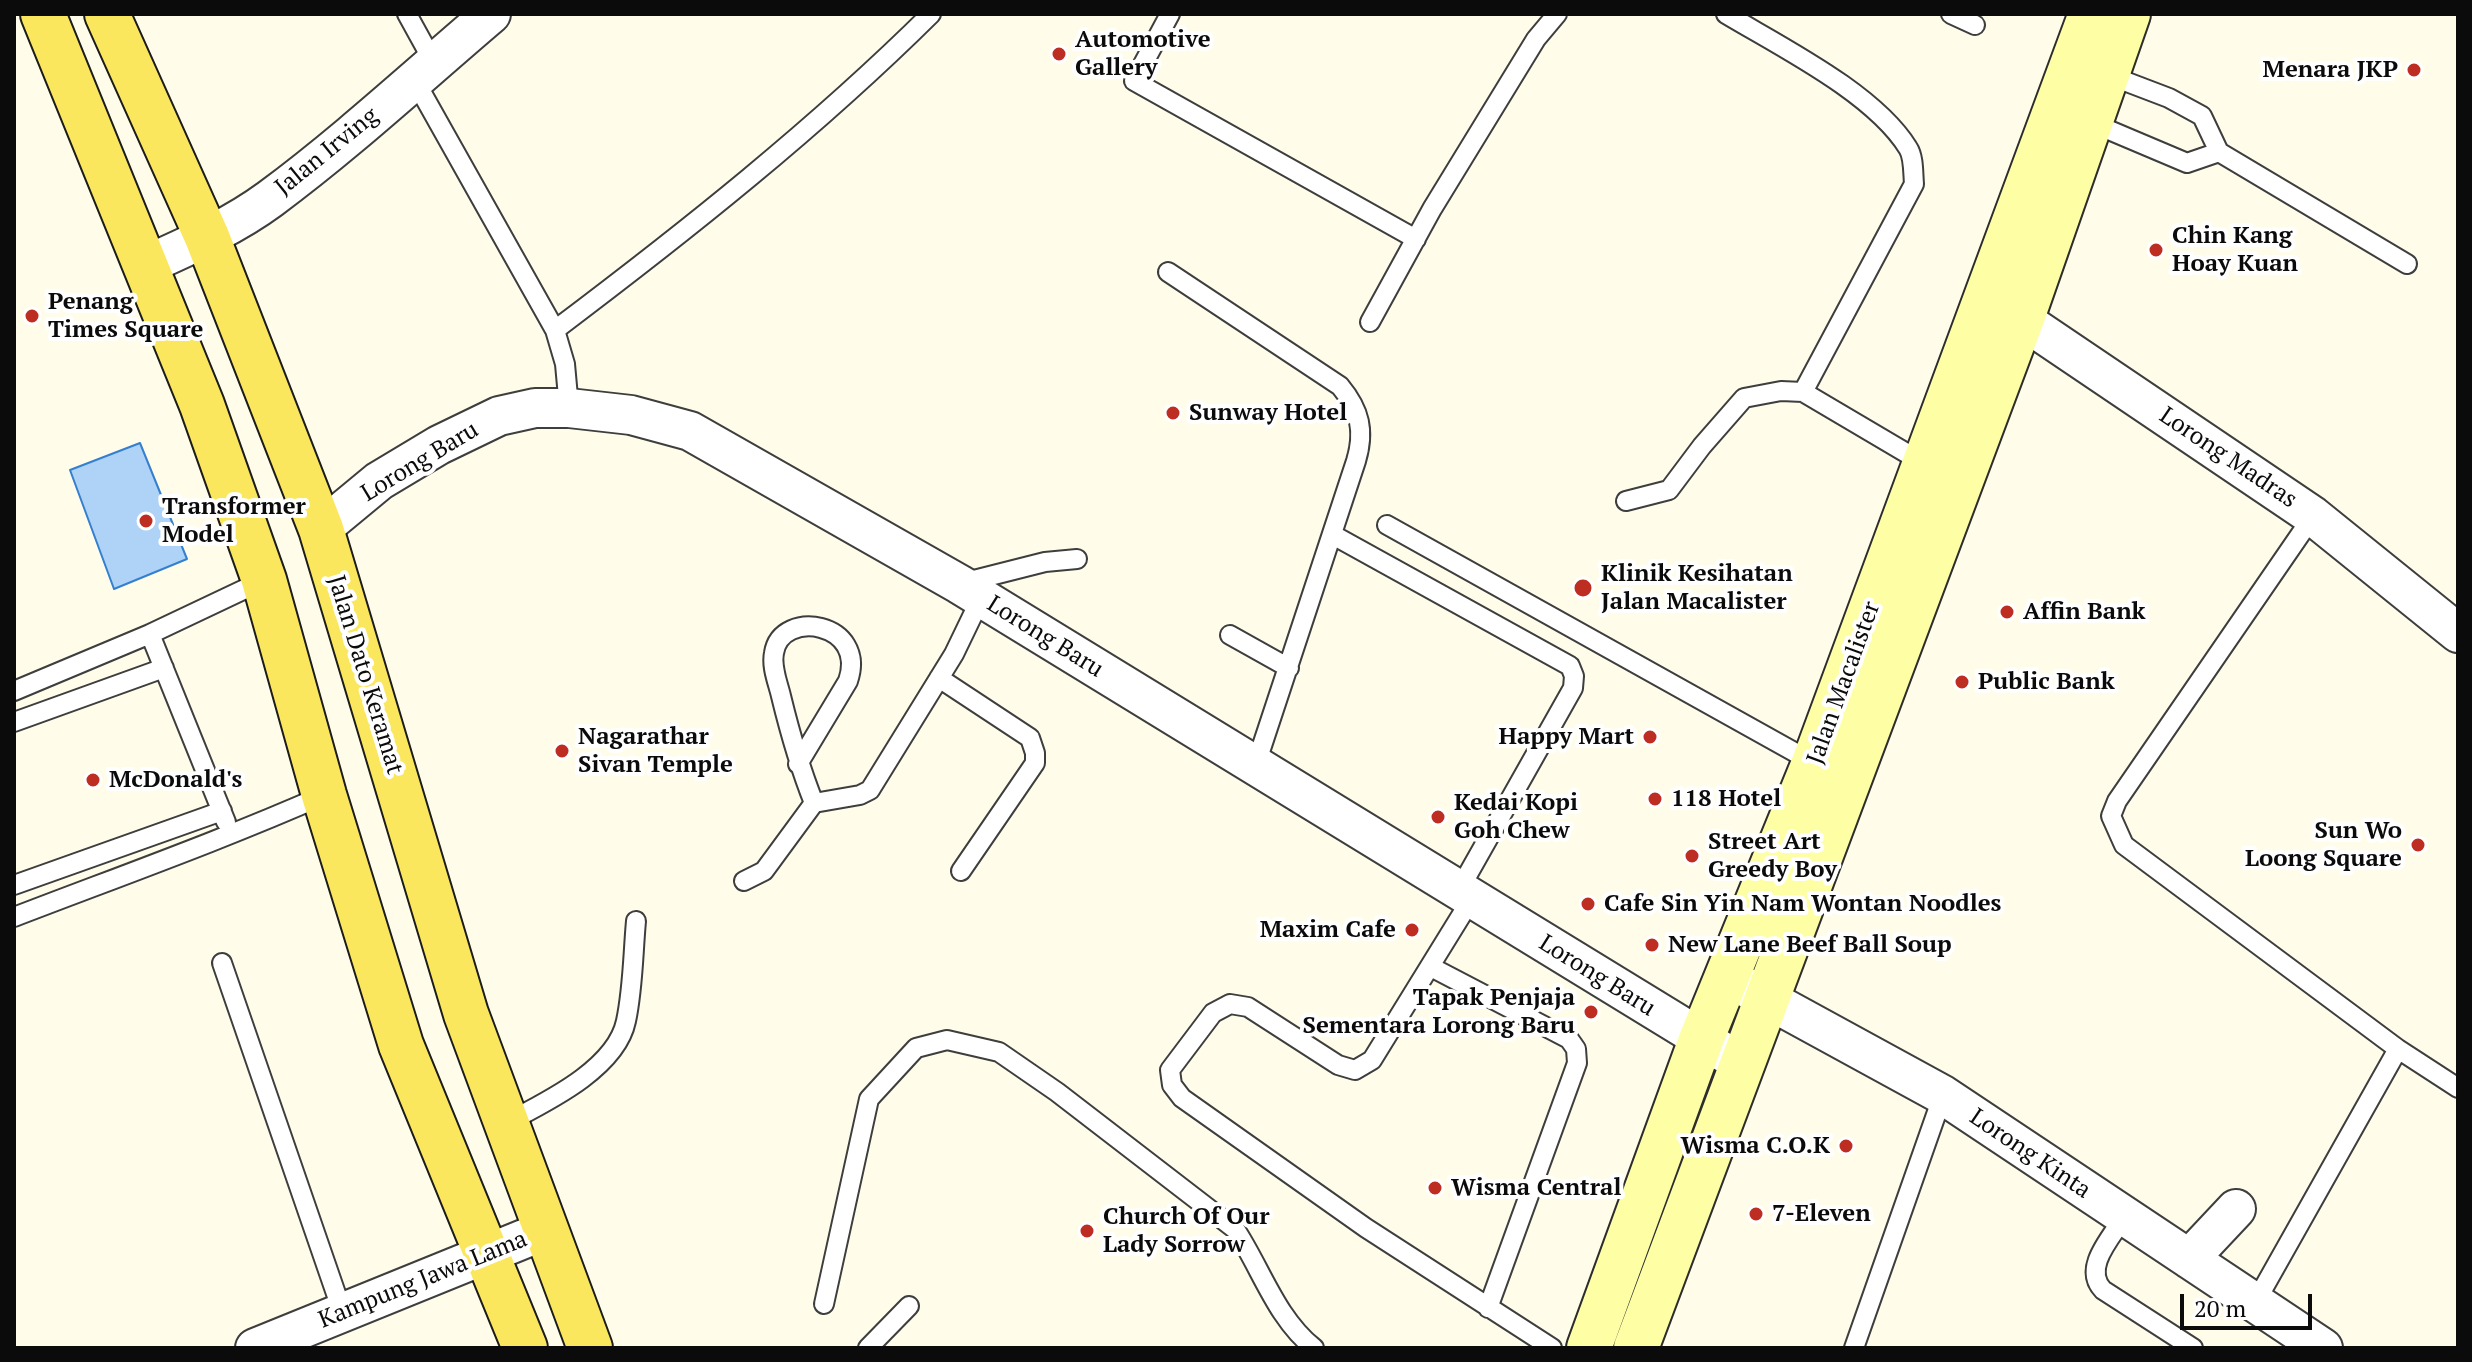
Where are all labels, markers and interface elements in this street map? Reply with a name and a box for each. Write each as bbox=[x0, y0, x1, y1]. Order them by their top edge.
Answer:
place label: Automotive Gallery bbox=[1075, 26, 1211, 82]
marker: Automotive Gallery bbox=[1050, 45, 1068, 63]
place label: Menara JKP bbox=[2263, 56, 2398, 84]
marker: Menara JKP bbox=[2405, 61, 2423, 79]
street label: Jalan Irving bbox=[270, 102, 384, 202]
place label: Chin Kang Hoay Kuan bbox=[2172, 222, 2298, 278]
marker: Chin Kang Hoay Kuan bbox=[2147, 241, 2165, 259]
place label: Penang Times Square bbox=[48, 288, 203, 344]
marker: Penang Times Square bbox=[23, 307, 41, 325]
place label: Sunway Hotel bbox=[1189, 399, 1347, 427]
street label: Lorong Madras bbox=[2154, 401, 2302, 515]
marker: Sunway Hotel bbox=[1164, 404, 1182, 422]
street label: Lorong Baru bbox=[356, 416, 484, 508]
place label: Transformer Model bbox=[162, 493, 306, 549]
marker: Transformer Model bbox=[137, 512, 155, 530]
place label: Klinik Kesihatan Jalan Macalister bbox=[1601, 560, 1793, 616]
street label: Jalan Dato Keramat bbox=[321, 572, 409, 778]
marker: Klinik Kesihatan Jalan Macalister bbox=[1572, 577, 1594, 599]
street label: Lorong Baru bbox=[982, 590, 1108, 684]
street label: Jalan Macalister bbox=[1801, 598, 1887, 768]
place label: Affin Bank bbox=[2023, 598, 2146, 626]
marker: Affin Bank bbox=[1998, 603, 2016, 621]
place label: Public Bank bbox=[1978, 668, 2115, 696]
marker: Public Bank bbox=[1953, 673, 1971, 691]
place label: Nagarathar Sivan Temple bbox=[578, 723, 733, 779]
place label: Happy Mart bbox=[1499, 723, 1634, 751]
marker: Happy Mart bbox=[1641, 728, 1659, 746]
marker: Nagarathar Sivan Temple bbox=[553, 742, 571, 760]
place label: McDonald's bbox=[109, 766, 242, 794]
marker: McDonald's bbox=[84, 771, 102, 789]
place label: 118 Hotel bbox=[1671, 785, 1781, 813]
place label: Kedai Kopi Goh Chew bbox=[1454, 789, 1578, 845]
marker: 118 Hotel bbox=[1646, 790, 1664, 808]
marker: Kedai Kopi Goh Chew bbox=[1429, 808, 1447, 826]
place label: Sun Wo Loong Square bbox=[2245, 817, 2402, 873]
place label: Street Art Greedy Boy bbox=[1708, 828, 1837, 884]
marker: Sun Wo Loong Square bbox=[2409, 836, 2427, 854]
marker: Street Art Greedy Boy bbox=[1683, 847, 1701, 865]
place label: Cafe Sin Yin Nam Wontan Noodles bbox=[1604, 890, 2001, 918]
marker: Cafe Sin Yin Nam Wontan Noodles bbox=[1579, 895, 1597, 913]
place label: Maxim Cafe bbox=[1260, 916, 1396, 944]
marker: Maxim Cafe bbox=[1403, 921, 1421, 939]
street label: Lorong Baru bbox=[1534, 929, 1660, 1023]
place label: New Lane Beef Ball Soup bbox=[1668, 931, 1952, 959]
marker: New Lane Beef Ball Soup bbox=[1643, 936, 1661, 954]
place label: Tapak Penjaja Sementara Lorong Baru bbox=[1303, 984, 1575, 1040]
marker: Tapak Penjaja Sementara Lorong Baru bbox=[1582, 1003, 1600, 1021]
street label: Lorong Kinta bbox=[1964, 1103, 2096, 1205]
place label: Wisma C.O.K bbox=[1681, 1132, 1830, 1160]
marker: Wisma C.O.K bbox=[1837, 1137, 1855, 1155]
place label: Wisma Central bbox=[1451, 1174, 1621, 1202]
marker: Wisma Central bbox=[1426, 1179, 1444, 1197]
place label: 7-Eleven bbox=[1772, 1200, 1871, 1228]
place label: Church Of Our Lady Sorrow bbox=[1103, 1203, 1270, 1259]
marker: 7-Eleven bbox=[1747, 1205, 1765, 1223]
marker: Church Of Our Lady Sorrow bbox=[1078, 1222, 1096, 1240]
street label: Kampung Jawa Lama bbox=[315, 1225, 531, 1335]
scale bar bbox=[2184, 1278, 2316, 1328]
text: 20 m bbox=[2194, 1292, 2246, 1324]

